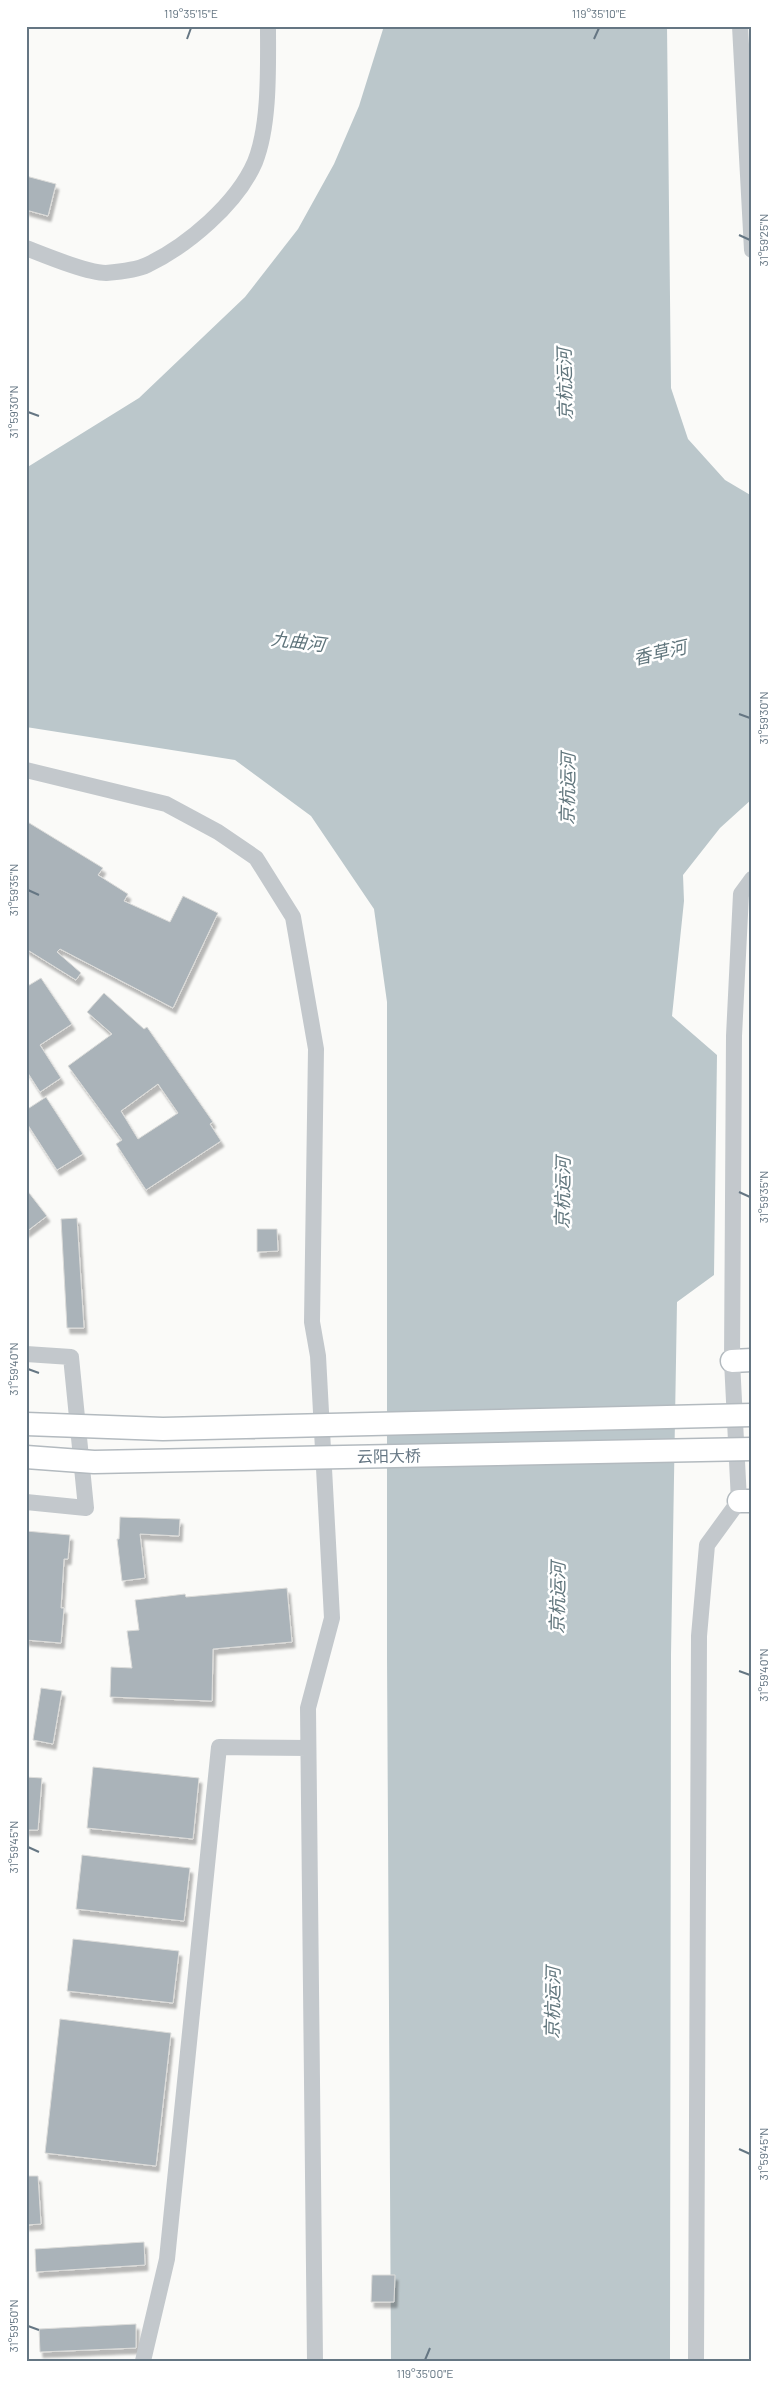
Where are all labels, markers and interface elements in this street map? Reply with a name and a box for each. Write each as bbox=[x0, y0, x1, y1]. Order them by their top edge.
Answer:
text: 119°35'15"E bbox=[164, 6, 218, 20]
text: 119°35'10"E bbox=[572, 6, 626, 20]
text: 31°59'25"N bbox=[756, 214, 770, 266]
water label: 京杭运河 bbox=[552, 345, 576, 420]
text: 31°59'30"N bbox=[6, 385, 20, 439]
water label: 九曲河 bbox=[270, 627, 329, 656]
water label: 香草河 bbox=[631, 635, 691, 669]
text: 31°59'30"N bbox=[756, 691, 770, 745]
water label: 京杭运河 bbox=[555, 750, 579, 825]
text: 31°59'35"N bbox=[6, 864, 20, 916]
water label: 京杭运河 bbox=[550, 1154, 574, 1229]
text: 31°59'35"N bbox=[756, 1171, 770, 1223]
text: 31°59'40"N bbox=[6, 1342, 20, 1396]
street label: 云阳大桥 bbox=[357, 1445, 421, 1466]
water label: 京杭运河 bbox=[545, 1559, 569, 1634]
text: 31°59'40"N bbox=[756, 1648, 770, 1702]
text: 31°59'45"N bbox=[6, 1821, 20, 1873]
water label: 京杭运河 bbox=[540, 1964, 564, 2039]
text: 31°59'45"N bbox=[756, 2128, 770, 2180]
text: 31°59'50"N bbox=[6, 2299, 20, 2353]
text: 119°35'00"E bbox=[396, 2366, 454, 2380]

